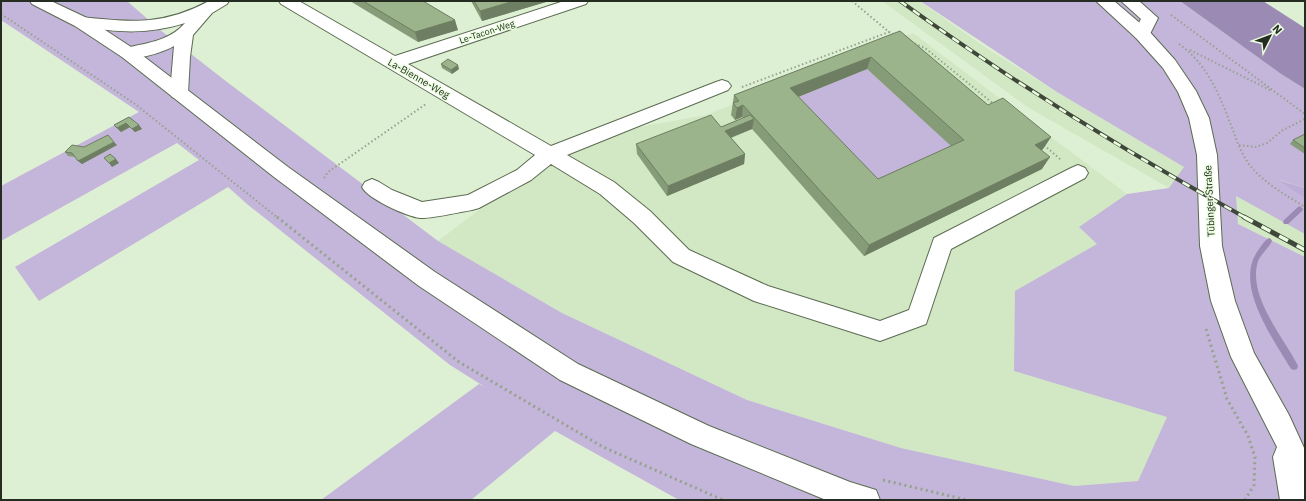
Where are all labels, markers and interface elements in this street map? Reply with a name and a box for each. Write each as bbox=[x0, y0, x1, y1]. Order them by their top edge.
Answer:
north arrow bbox=[1250, 16, 1290, 56]
street label: Le-Tacon-Weg bbox=[458, 17, 516, 46]
text: N bbox=[1270, 22, 1285, 37]
street label: La-Bienne-Weg bbox=[386, 56, 453, 102]
street label: Tübinger Straße bbox=[1201, 164, 1218, 237]

